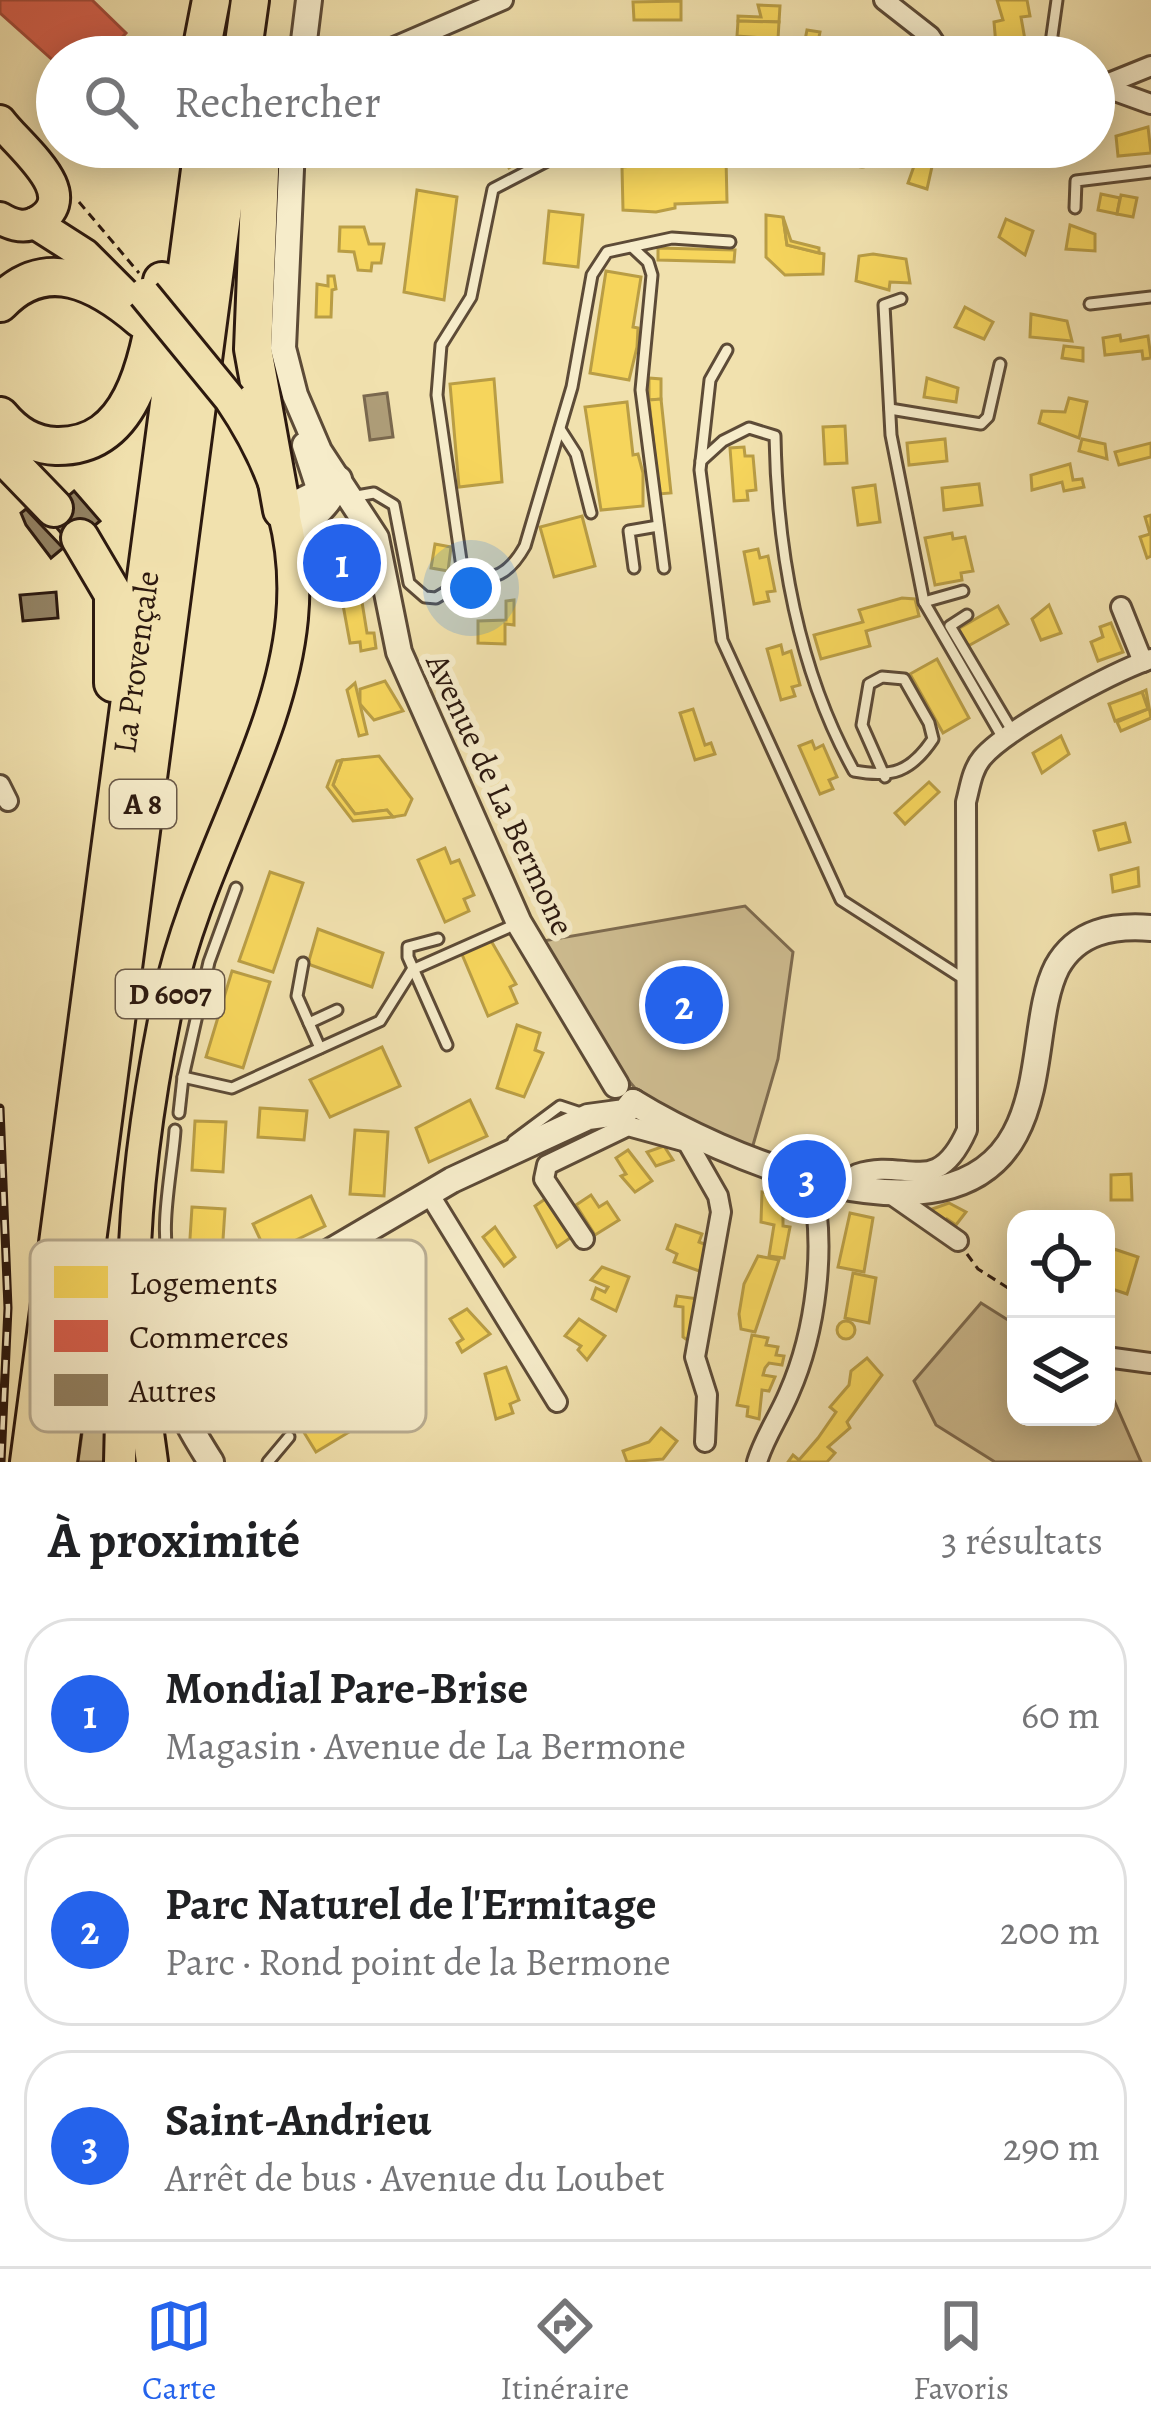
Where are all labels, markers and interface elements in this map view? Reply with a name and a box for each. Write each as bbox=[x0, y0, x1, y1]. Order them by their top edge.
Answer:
search box bbox=[36, 36, 1115, 168]
icon: search bbox=[78, 69, 144, 135]
text: Rechercher bbox=[174, 71, 381, 133]
pin: 1 bbox=[303, 518, 381, 608]
your location bbox=[441, 558, 501, 618]
street label: La Provençale bbox=[101, 568, 170, 756]
street label: Avenue de La Bermone bbox=[415, 645, 586, 942]
road number: A 8 bbox=[110, 780, 176, 828]
pin: 2 bbox=[645, 960, 723, 1050]
road number: D 6007 bbox=[116, 970, 224, 1018]
pin: 3 bbox=[768, 1134, 846, 1224]
map controls bbox=[1007, 1210, 1115, 1426]
button: locate bbox=[1007, 1210, 1115, 1318]
legend bbox=[30, 1240, 426, 1432]
text: Logements bbox=[129, 1260, 278, 1305]
text: Commerces bbox=[129, 1314, 289, 1359]
button: layers bbox=[1007, 1318, 1115, 1426]
text: Autres bbox=[128, 1368, 217, 1413]
text: À proximité bbox=[48, 1505, 300, 1575]
text: 3 résultats bbox=[941, 1514, 1103, 1567]
text: Mondial Pare-Brise bbox=[165, 1657, 528, 1719]
text: 1 bbox=[83, 1688, 97, 1741]
text: 60 m bbox=[1021, 1688, 1100, 1741]
text: Magasin · Avenue de La Bermone bbox=[165, 1719, 686, 1772]
text: Parc Naturel de l'Ermitage bbox=[165, 1873, 657, 1935]
text: 2 bbox=[81, 1904, 99, 1957]
text: 200 m bbox=[1000, 1904, 1100, 1957]
text: Parc · Rond point de la Bermone bbox=[165, 1935, 671, 1988]
text: Saint-Andrieu bbox=[165, 2089, 431, 2151]
text: 3 bbox=[82, 2120, 98, 2173]
text: 290 m bbox=[1003, 2120, 1100, 2173]
text: Arrêt de bus · Avenue du Loubet bbox=[165, 2151, 665, 2204]
tab: Carte bbox=[142, 2293, 216, 2410]
tab: Itinéraire bbox=[500, 2293, 629, 2410]
tab: Favoris bbox=[913, 2293, 1009, 2410]

